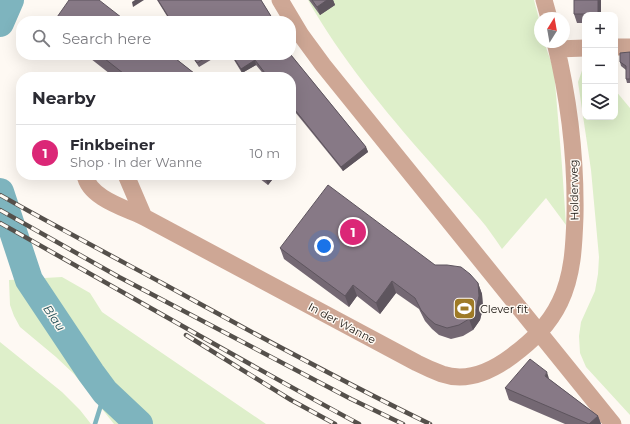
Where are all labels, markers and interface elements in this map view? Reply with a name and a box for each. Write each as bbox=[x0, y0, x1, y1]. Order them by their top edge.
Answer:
north arrow bbox=[534, 12, 570, 48]
map controls bbox=[582, 12, 618, 120]
button: + bbox=[582, 12, 618, 48]
search box bbox=[16, 16, 296, 60]
icon: search bbox=[30, 27, 52, 49]
text: Search here bbox=[62, 29, 151, 48]
button: − bbox=[582, 48, 618, 84]
button: layers bbox=[582, 84, 618, 120]
text: Nearby bbox=[32, 88, 96, 108]
text: Finkbeiner bbox=[70, 135, 155, 154]
text: 1 bbox=[42, 145, 48, 161]
text: 10 m bbox=[250, 145, 280, 161]
text: Shop · In der Wanne bbox=[70, 154, 202, 170]
street label: Holderweg bbox=[566, 159, 582, 221]
pin: 1 bbox=[340, 217, 366, 247]
your location bbox=[314, 236, 334, 256]
sports icon: Clever fit bbox=[451, 296, 477, 322]
street label: In der Wanne bbox=[306, 299, 379, 347]
water label: Blau bbox=[40, 302, 69, 334]
place label: Clever fit bbox=[480, 302, 529, 316]

